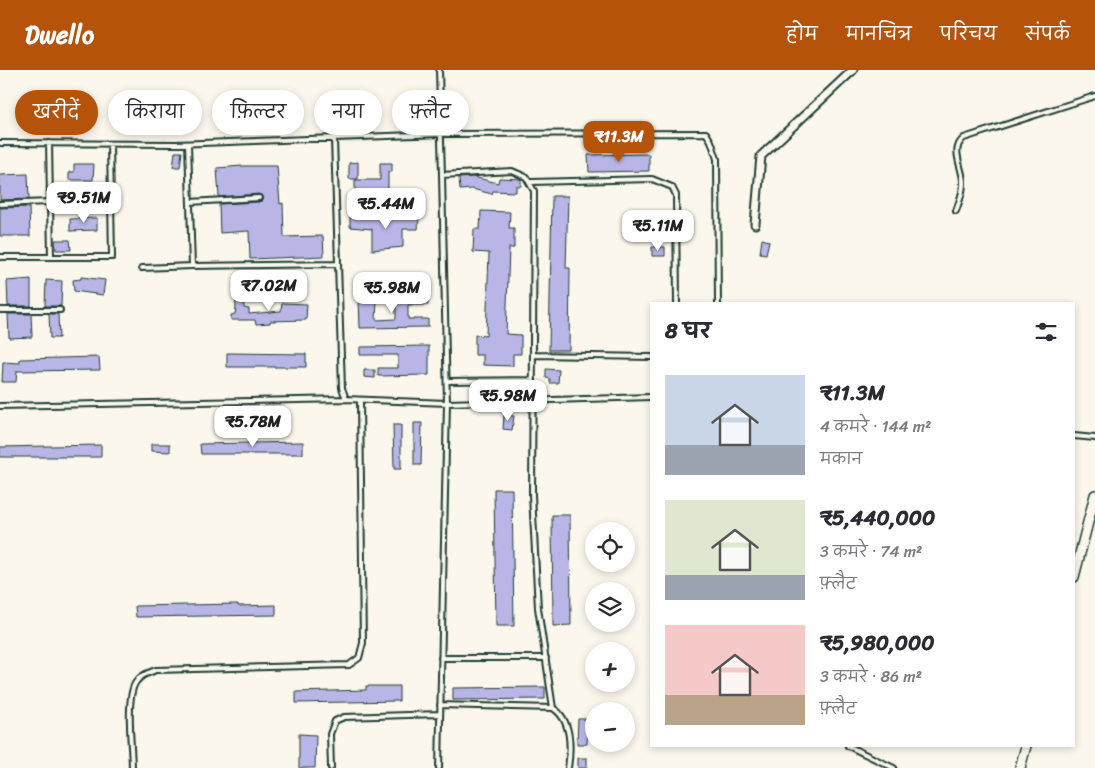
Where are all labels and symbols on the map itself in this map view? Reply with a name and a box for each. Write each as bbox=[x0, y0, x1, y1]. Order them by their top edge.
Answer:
pin: ₹11.3M bbox=[578, 121, 660, 163]
pin: ₹9.51M bbox=[43, 182, 125, 224]
pin: ₹5.44M bbox=[345, 188, 427, 230]
pin: ₹5.11M bbox=[617, 210, 699, 252]
pin: ₹7.02M bbox=[228, 270, 310, 312]
pin: ₹5.98M bbox=[351, 272, 433, 314]
pin: ₹5.98M bbox=[467, 380, 549, 422]
pin: ₹5.78M bbox=[212, 406, 294, 448]

